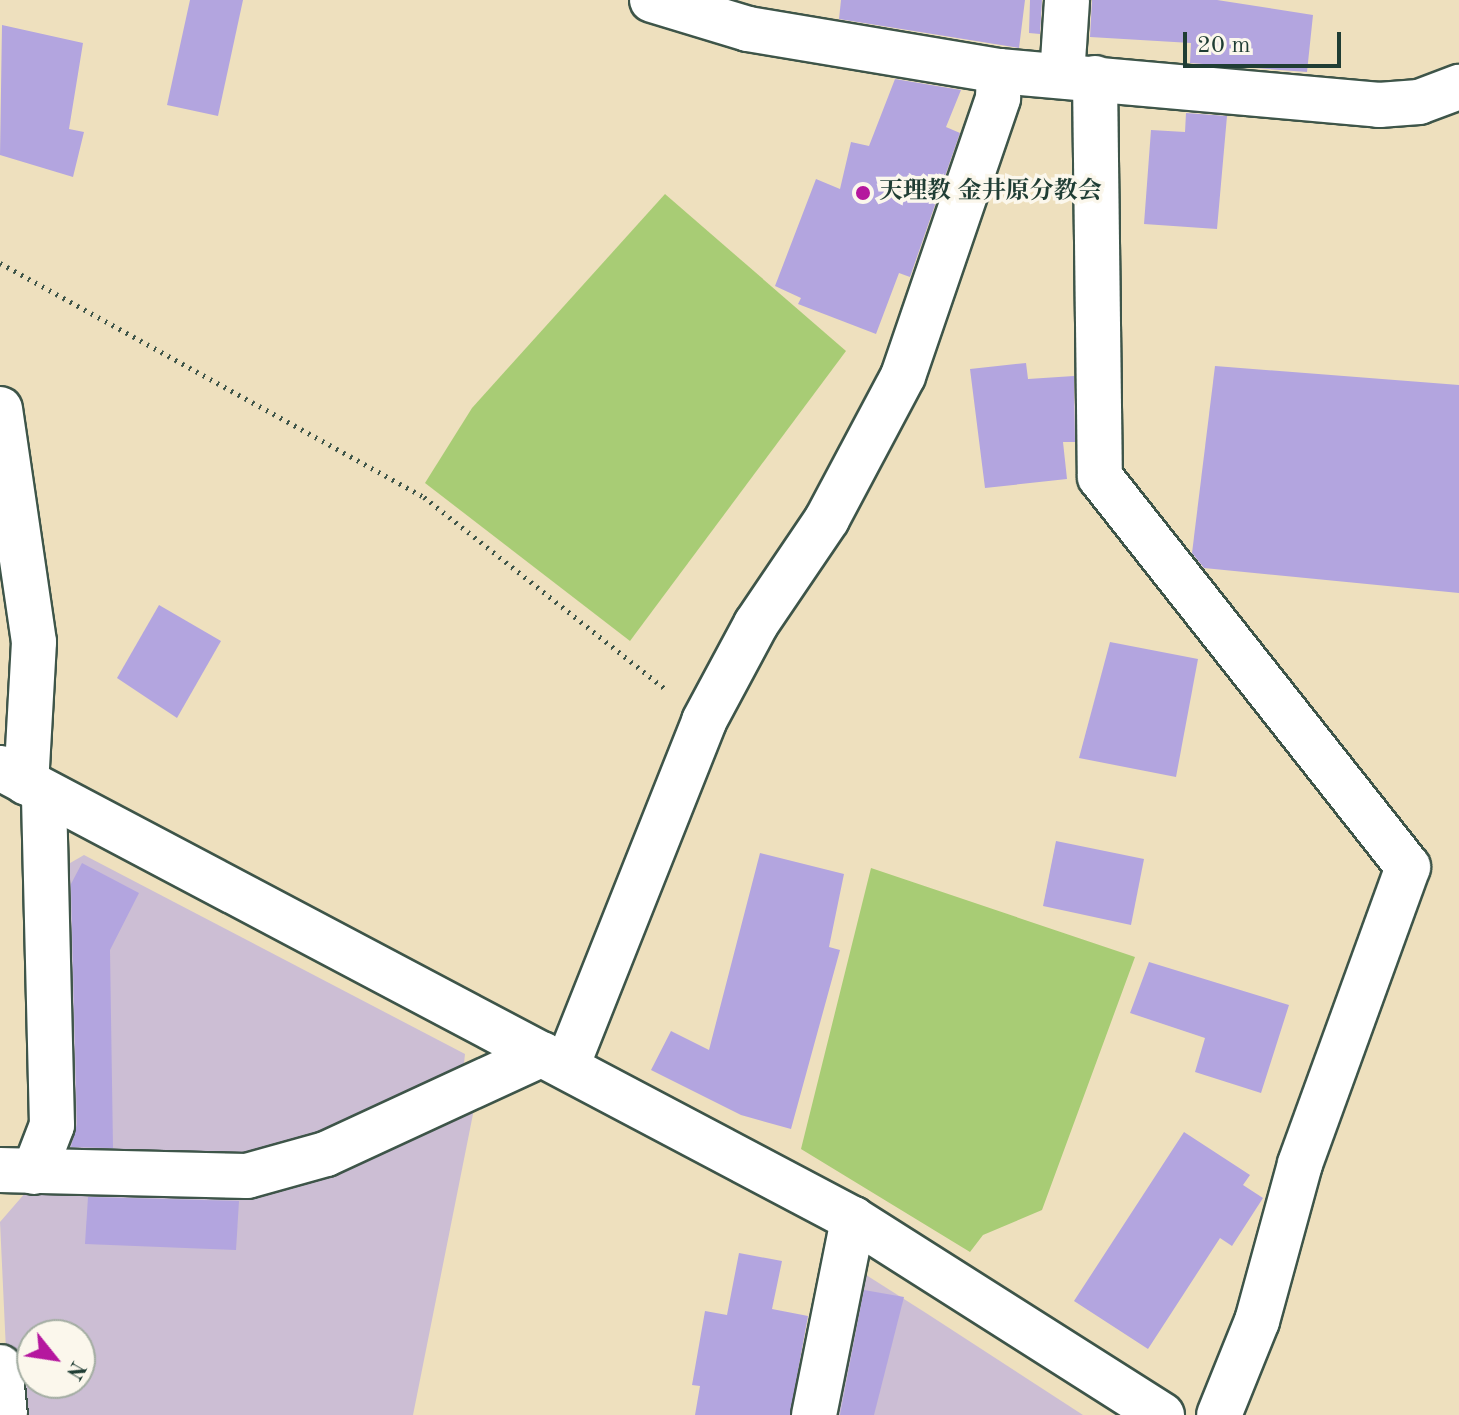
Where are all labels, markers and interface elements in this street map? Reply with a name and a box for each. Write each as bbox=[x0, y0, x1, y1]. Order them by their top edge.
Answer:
scale bar bbox=[1187, 16, 1345, 66]
text: 20 m bbox=[1197, 34, 1251, 58]
place label: 天理教 金井原分教会 bbox=[879, 179, 1102, 207]
marker: 天理教 金井原分教会 bbox=[854, 184, 872, 202]
north arrow bbox=[16, 1319, 96, 1399]
text: N bbox=[61, 1357, 89, 1383]

